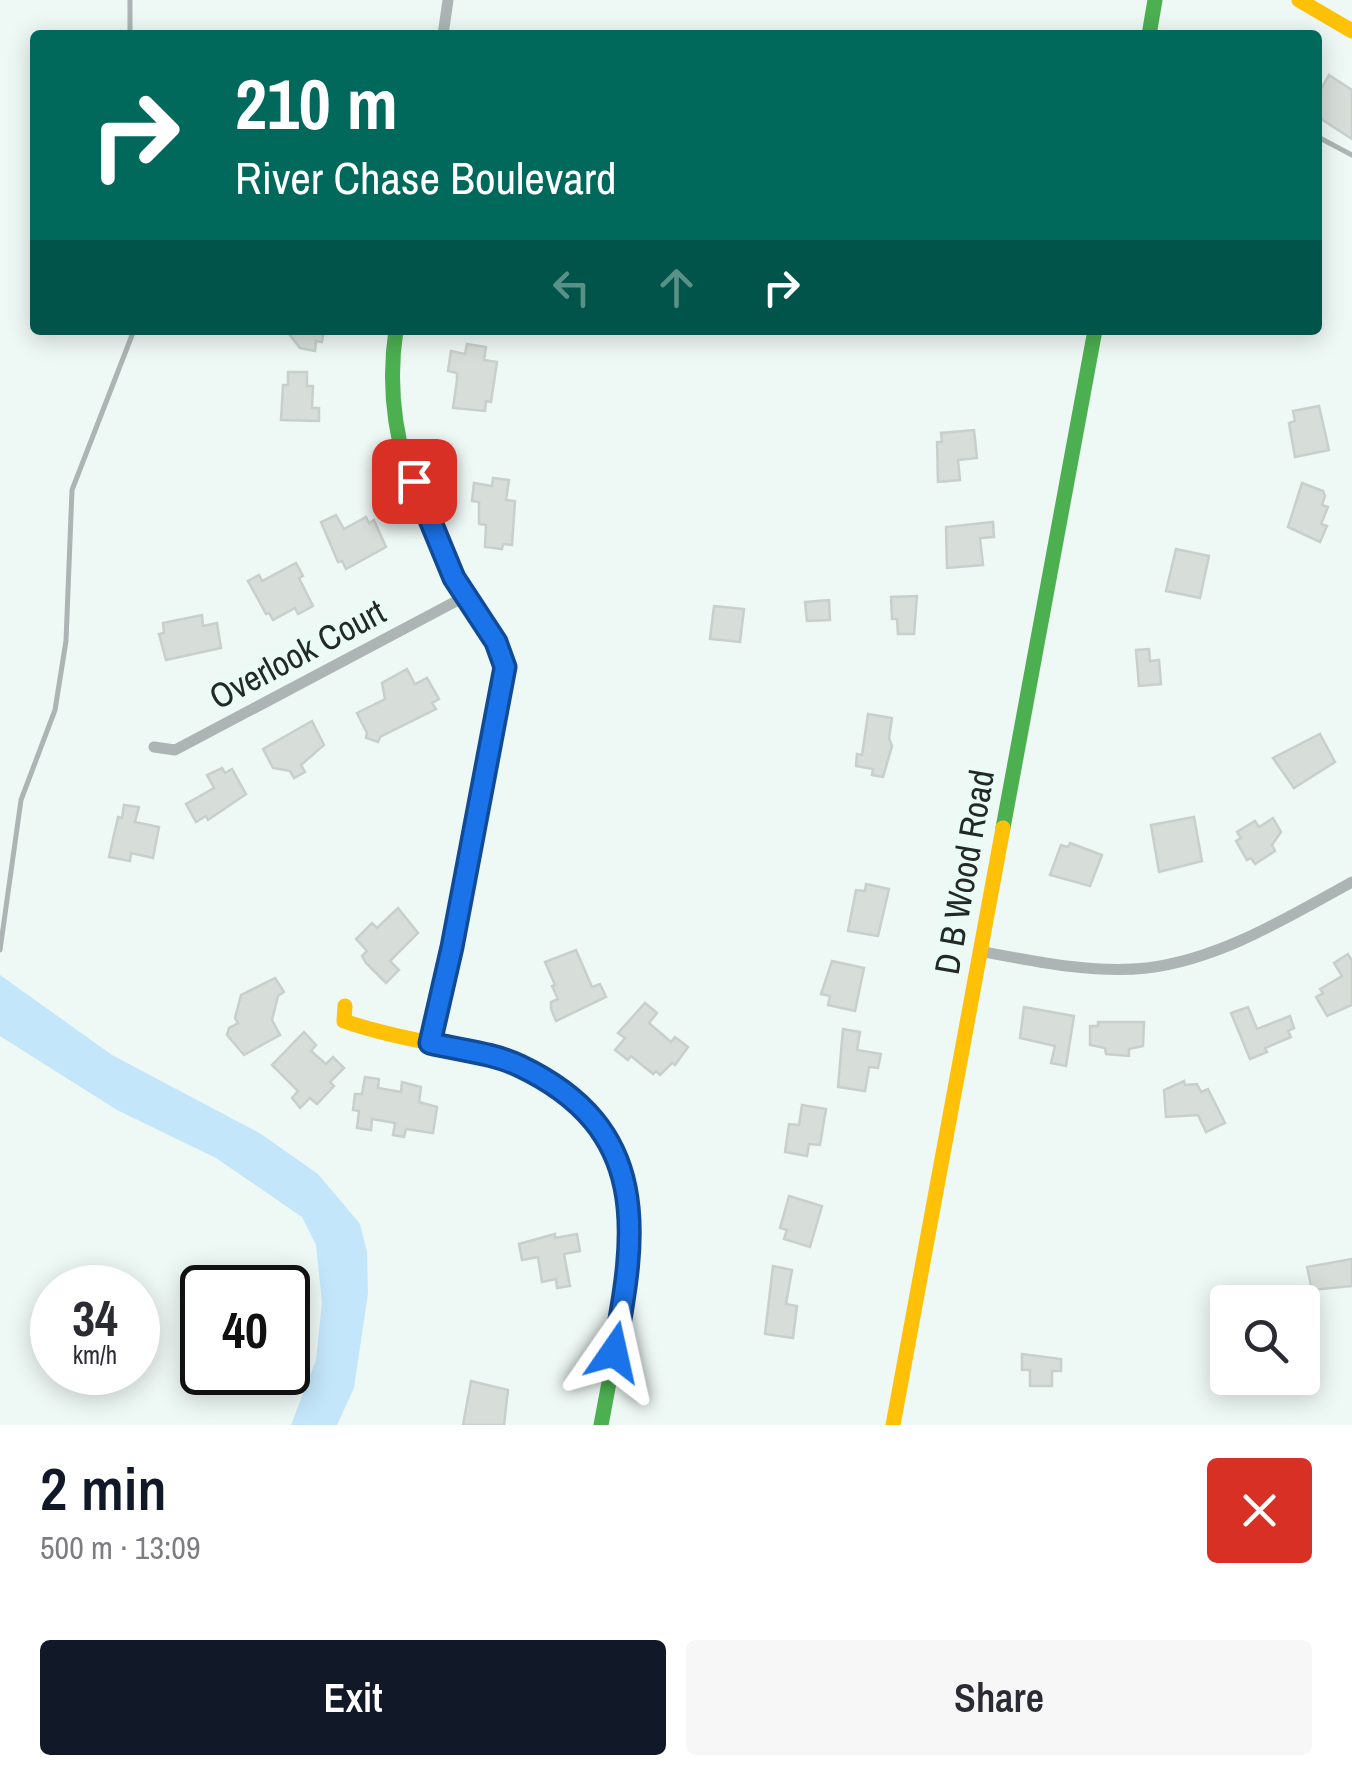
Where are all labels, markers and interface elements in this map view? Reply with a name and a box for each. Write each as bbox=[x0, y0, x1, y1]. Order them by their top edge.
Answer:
text: 210 m bbox=[235, 57, 398, 151]
icon: right bbox=[70, 70, 200, 200]
text: River Chase Boulevard bbox=[235, 147, 616, 208]
icon: left bbox=[544, 260, 599, 315]
icon: ahead bbox=[649, 260, 704, 315]
icon: right bbox=[754, 260, 809, 315]
pin bbox=[372, 439, 457, 524]
icon: arrive bbox=[387, 454, 442, 509]
street label: Overlook Court bbox=[201, 588, 393, 720]
street label: D B Wood Road bbox=[923, 766, 1005, 978]
speed limit sign: 40 bbox=[180, 1265, 310, 1395]
text: 34 bbox=[72, 1284, 118, 1352]
map controls bbox=[1210, 1285, 1320, 1395]
button: search bbox=[1210, 1285, 1320, 1395]
position arrow bbox=[562, 1300, 666, 1404]
text: km/h bbox=[73, 1338, 117, 1372]
text: 2 min bbox=[40, 1448, 167, 1529]
button: close bbox=[1207, 1458, 1312, 1563]
text: 500 m · 13:09 bbox=[40, 1526, 200, 1569]
button: Exit bbox=[40, 1640, 666, 1755]
button: Share bbox=[686, 1640, 1312, 1755]

